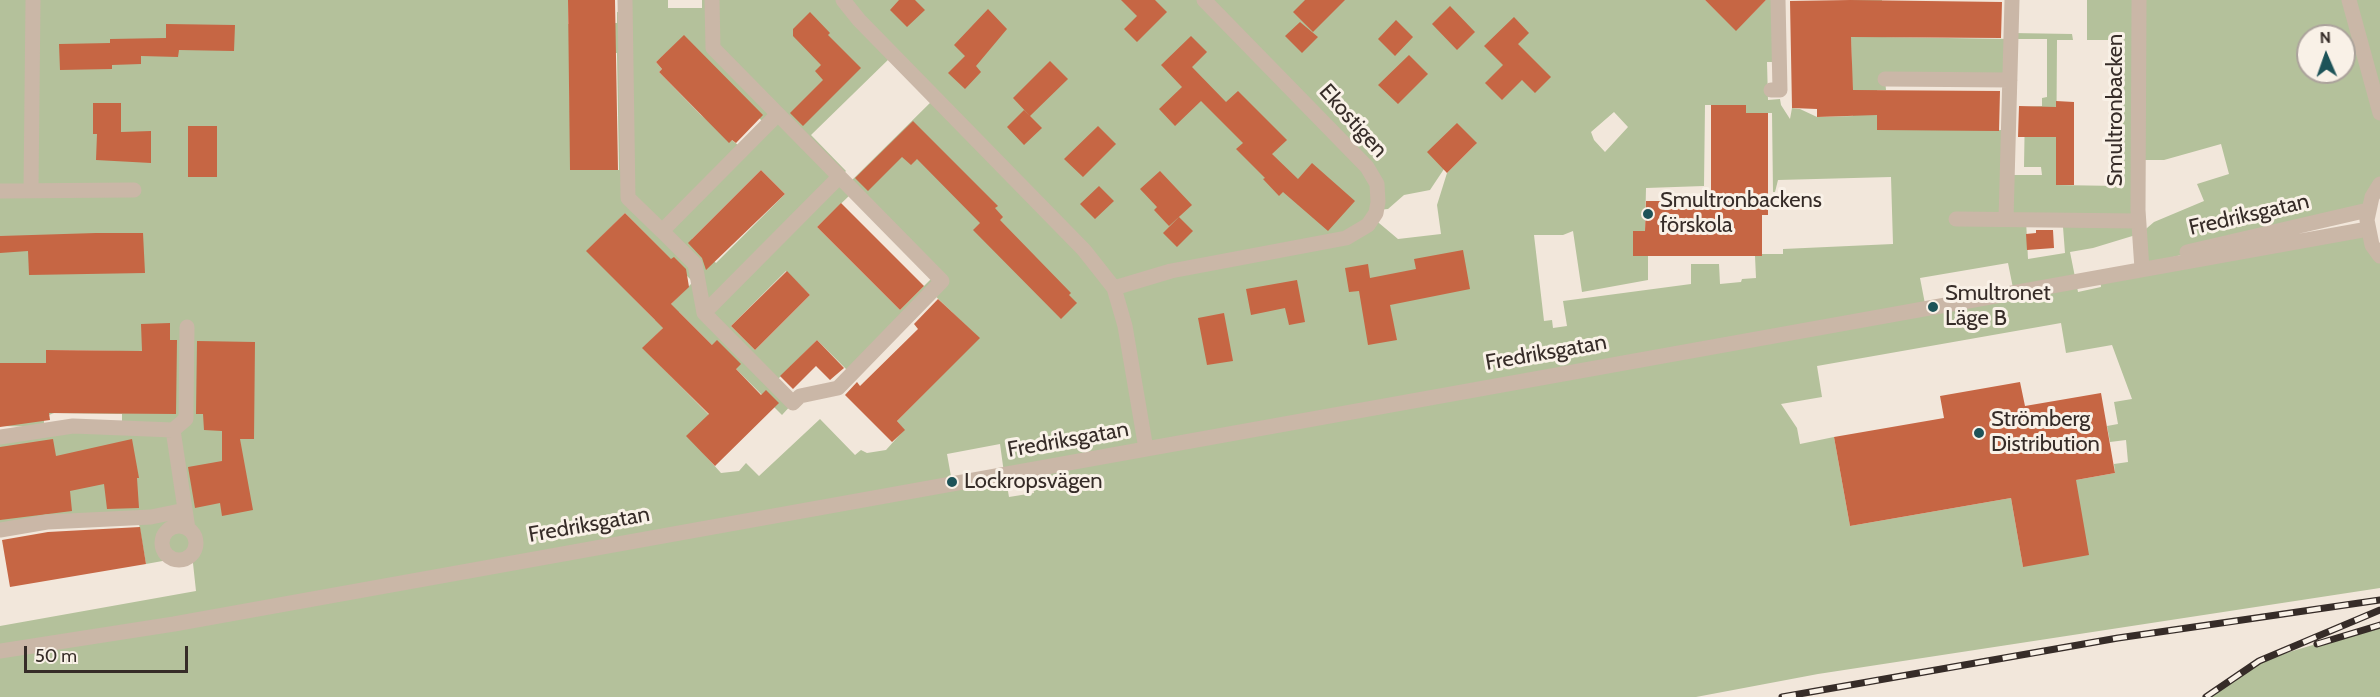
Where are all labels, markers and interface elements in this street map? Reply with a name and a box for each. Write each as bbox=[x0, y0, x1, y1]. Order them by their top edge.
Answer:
north arrow bbox=[2296, 24, 2356, 84]
text: N bbox=[2319, 28, 2331, 47]
street label: Smultronbacken bbox=[2103, 34, 2129, 186]
street label: Ekostigen bbox=[1313, 79, 1393, 163]
place label: Smultronbackens förskola bbox=[1660, 188, 1822, 240]
street label: Fredriksgatan bbox=[2186, 188, 2312, 242]
marker: Smultronbackens förskola bbox=[1641, 207, 1655, 221]
place label: Smultronet Läge B bbox=[1945, 281, 2051, 332]
marker: Smultronet Läge B bbox=[1926, 300, 1940, 314]
street label: Fredriksgatan bbox=[1483, 329, 1609, 377]
place label: Strömberg Distribution bbox=[1991, 407, 2100, 458]
street label: Fredriksgatan bbox=[1005, 416, 1131, 464]
marker: Strömberg Distribution bbox=[1972, 426, 1986, 440]
place label: Lockropsvägen bbox=[964, 469, 1103, 495]
marker: Lockropsvägen bbox=[945, 475, 959, 489]
street label: Fredriksgatan bbox=[526, 501, 652, 549]
scale bar bbox=[27, 634, 190, 672]
text: 50 m bbox=[35, 645, 77, 667]

